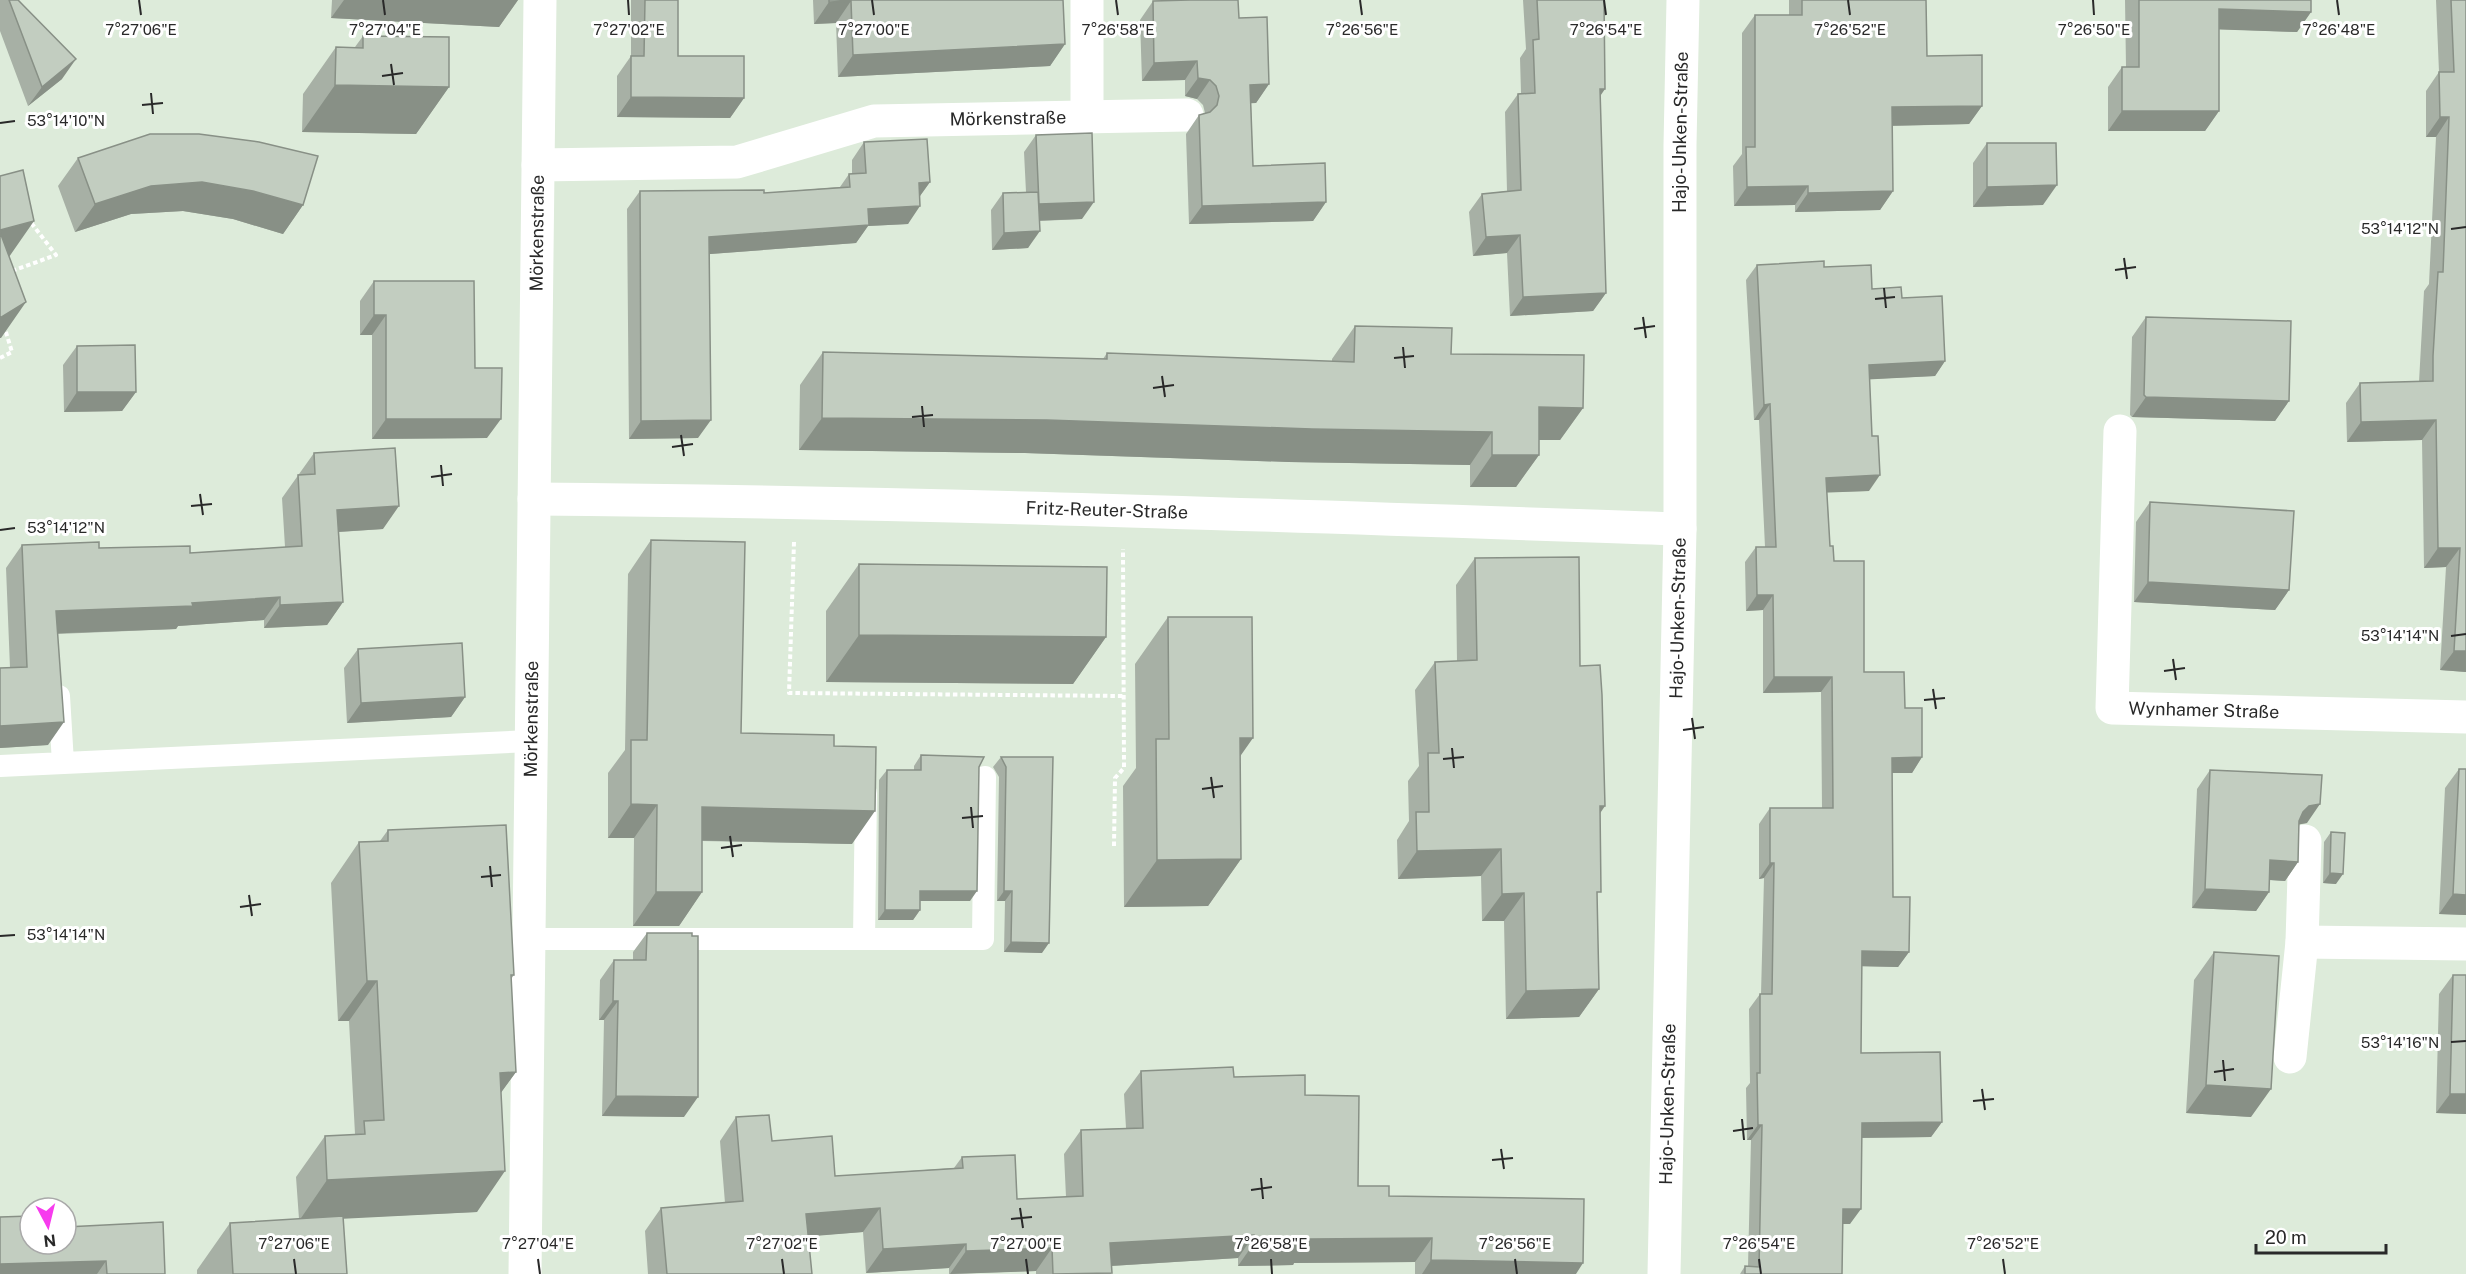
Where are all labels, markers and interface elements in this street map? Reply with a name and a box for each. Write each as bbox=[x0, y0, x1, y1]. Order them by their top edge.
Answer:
text: 7°27'06"E bbox=[105, 21, 177, 38]
text: 7°27'04"E bbox=[349, 21, 421, 38]
text: 7°27'02"E bbox=[593, 21, 665, 38]
text: 7°27'00"E bbox=[838, 21, 910, 38]
text: 7°26'58"E bbox=[1082, 21, 1154, 38]
text: 7°26'56"E bbox=[1326, 21, 1398, 38]
text: 7°26'54"E bbox=[1570, 21, 1642, 38]
text: 7°26'52"E bbox=[1814, 21, 1886, 38]
text: 7°26'50"E bbox=[2058, 21, 2130, 38]
text: 7°26'48"E bbox=[2303, 21, 2375, 38]
street label: Hajo-Unken-Straße bbox=[1669, 51, 1692, 213]
street label: Mörkenstraße bbox=[949, 106, 1066, 130]
text: 53°14'10"N bbox=[27, 112, 105, 129]
street label: Mörkenstraße bbox=[526, 175, 548, 292]
text: 53°14'12"N bbox=[2361, 220, 2439, 237]
street label: Fritz-Reuter-Straße bbox=[1025, 497, 1188, 523]
text: 53°14'12"N bbox=[27, 519, 105, 536]
street label: Hajo-Unken-Straße bbox=[1665, 537, 1690, 699]
text: 53°14'14"N bbox=[2361, 627, 2439, 644]
street label: Mörkenstraße bbox=[520, 661, 542, 777]
street label: Wynhamer Straße bbox=[2128, 697, 2280, 722]
text: 53°14'14"N bbox=[27, 926, 105, 943]
street label: Hajo-Unken-Straße bbox=[1655, 1023, 1679, 1185]
text: 53°14'16"N bbox=[2361, 1034, 2439, 1051]
north arrow bbox=[18, 1196, 78, 1256]
scale bar bbox=[2256, 1217, 2386, 1255]
text: 20 m bbox=[2265, 1227, 2307, 1248]
text: N bbox=[42, 1230, 57, 1251]
text: 7°27'06"E bbox=[258, 1235, 330, 1252]
text: 7°27'04"E bbox=[502, 1235, 574, 1252]
text: 7°27'02"E bbox=[746, 1235, 818, 1252]
text: 7°27'00"E bbox=[990, 1235, 1062, 1252]
text: 7°26'58"E bbox=[1235, 1235, 1307, 1252]
text: 7°26'56"E bbox=[1479, 1235, 1551, 1252]
text: 7°26'54"E bbox=[1723, 1235, 1795, 1252]
text: 7°26'52"E bbox=[1967, 1235, 2039, 1252]

